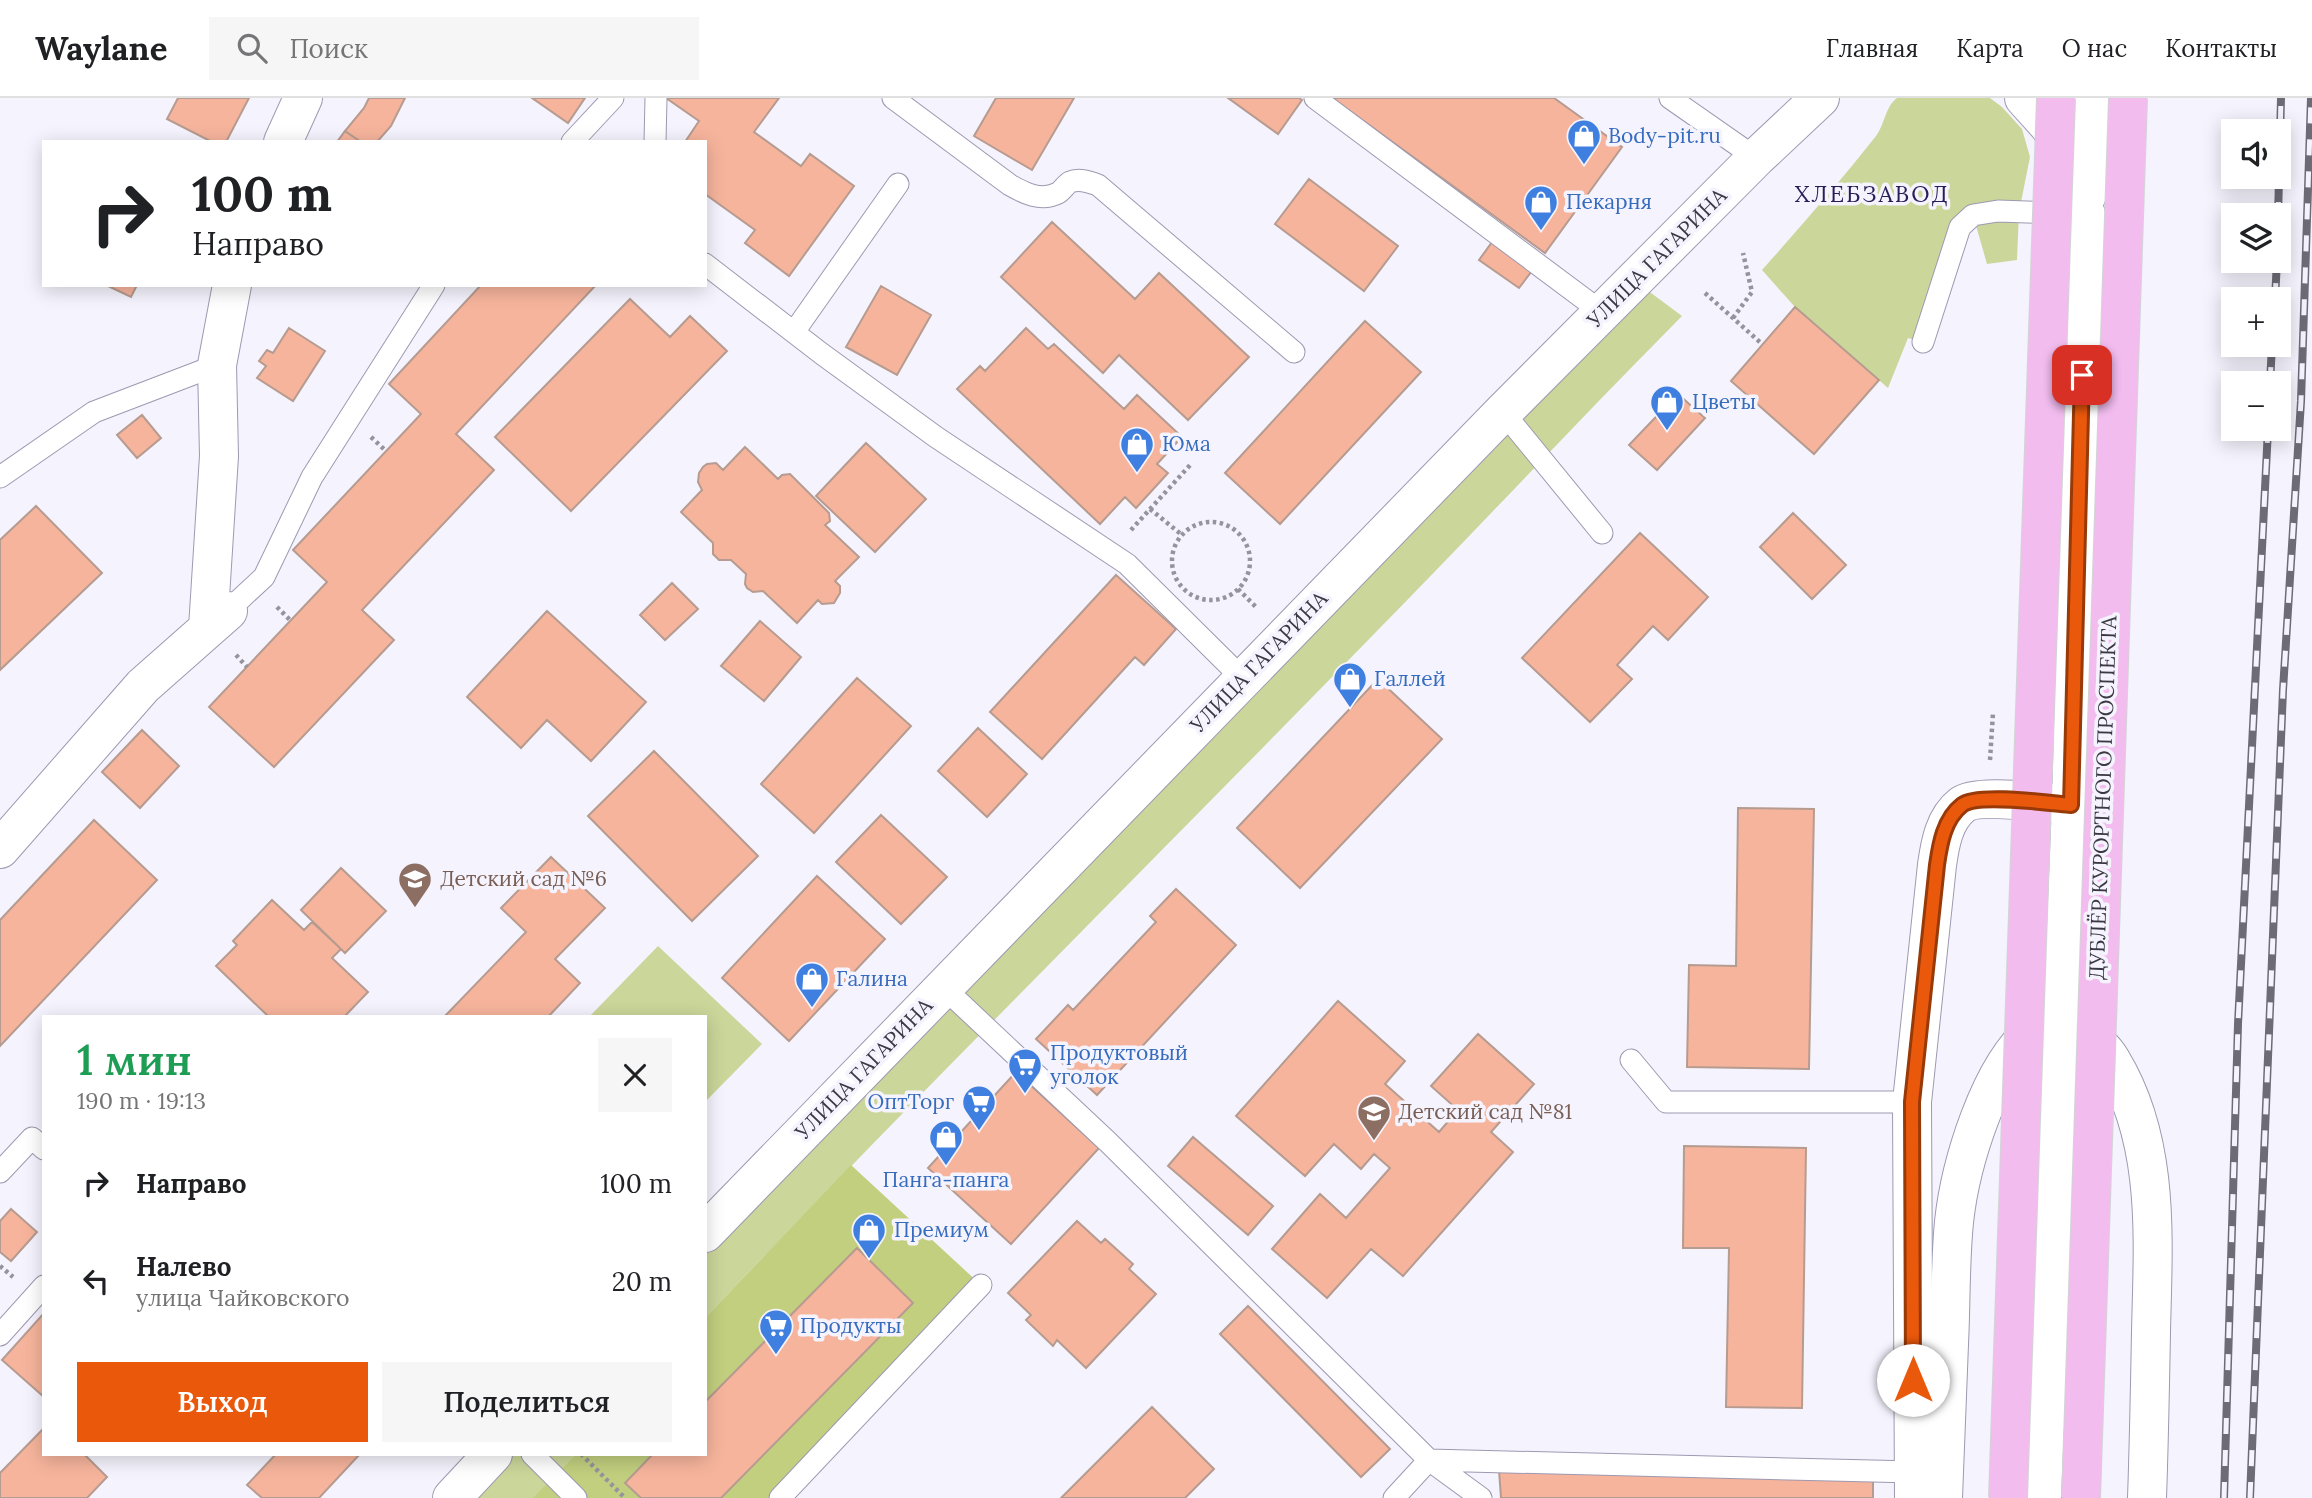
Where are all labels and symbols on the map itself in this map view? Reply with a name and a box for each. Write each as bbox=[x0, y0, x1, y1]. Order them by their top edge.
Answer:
shop icon: Body-pit.ru bbox=[1565, 117, 1603, 166]
place label: Body-pit.ru bbox=[1608, 122, 1721, 149]
district label: ХЛЕБЗАВОД bbox=[1795, 179, 1949, 208]
street label: УЛИЦА ГАГАРИНА bbox=[1580, 182, 1733, 334]
shop icon: Пекарня bbox=[1522, 183, 1560, 232]
place label: Пекарня bbox=[1566, 188, 1652, 215]
pin bbox=[2052, 345, 2112, 405]
shop icon: Цветы bbox=[1648, 383, 1686, 432]
place label: Цветы bbox=[1692, 388, 1756, 415]
shop icon: Юма bbox=[1118, 425, 1156, 474]
place label: Юма bbox=[1162, 430, 1211, 457]
street label: УЛИЦА ГАГАРИНА bbox=[1183, 585, 1334, 739]
street label: ДУБЛЁР КУРОРТНОГО ПРОСПЕКТА bbox=[2083, 615, 2122, 981]
shop icon: Галлей bbox=[1331, 660, 1369, 709]
place label: Галлей bbox=[1374, 665, 1446, 692]
school or university icon: Детский сад №6 bbox=[396, 860, 434, 909]
place label: Детский сад №6 bbox=[440, 865, 607, 892]
shop icon: Галина bbox=[793, 960, 831, 1009]
place label: Галина bbox=[836, 965, 908, 992]
street label: УЛИЦА ГАГАРИНА bbox=[788, 992, 939, 1146]
place label: Продуктовый уголок bbox=[1050, 1039, 1188, 1090]
supermarket icon: Продуктовый уголок bbox=[1006, 1046, 1044, 1095]
supermarket icon: ОптТорг bbox=[960, 1083, 998, 1132]
place label: ОптТорг bbox=[868, 1088, 954, 1115]
school or university icon: Детский сад №81 bbox=[1355, 1093, 1393, 1142]
place label: Детский сад №81 bbox=[1398, 1098, 1572, 1125]
shop icon: Панга-панга bbox=[927, 1118, 965, 1167]
place label: Панга-панга bbox=[883, 1166, 1010, 1193]
shop icon: Премиум bbox=[850, 1211, 888, 1260]
place label: Премиум bbox=[894, 1216, 989, 1243]
supermarket icon: Продукты bbox=[757, 1307, 795, 1356]
place label: Продукты bbox=[800, 1312, 902, 1339]
position arrow bbox=[1876, 1343, 1950, 1417]

